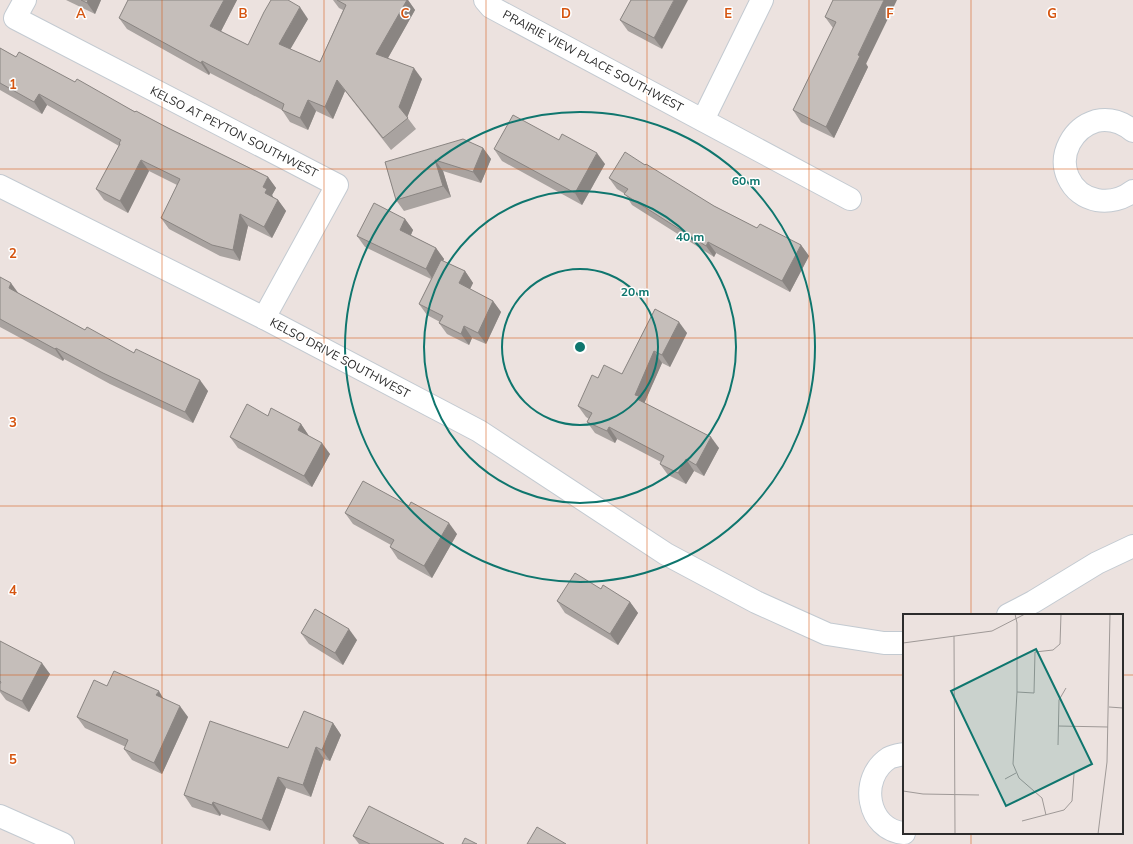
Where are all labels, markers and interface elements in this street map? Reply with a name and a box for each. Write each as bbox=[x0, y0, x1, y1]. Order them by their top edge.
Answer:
text: A bbox=[76, 5, 86, 21]
text: B bbox=[239, 5, 248, 21]
text: C bbox=[401, 5, 410, 21]
text: D bbox=[561, 5, 571, 21]
text: E bbox=[724, 5, 732, 21]
text: F bbox=[886, 5, 894, 21]
text: G bbox=[1047, 5, 1057, 21]
street label: PRAIRIE VIEW PLACE SOUTHWEST bbox=[500, 6, 687, 115]
text: 1 bbox=[9, 76, 17, 92]
street label: KELSO AT PEYTON SOUTHWEST bbox=[148, 83, 321, 181]
text: 60 m bbox=[732, 173, 760, 188]
text: 40 m bbox=[676, 229, 704, 244]
text: 2 bbox=[9, 245, 17, 261]
text: 20 m bbox=[621, 284, 649, 299]
street label: KELSO DRIVE SOUTHWEST bbox=[268, 314, 414, 401]
centre of rings bbox=[573, 340, 587, 354]
text: 3 bbox=[9, 414, 17, 430]
text: 4 bbox=[9, 582, 17, 598]
inset map bbox=[903, 614, 1123, 834]
text: 5 bbox=[9, 751, 17, 767]

